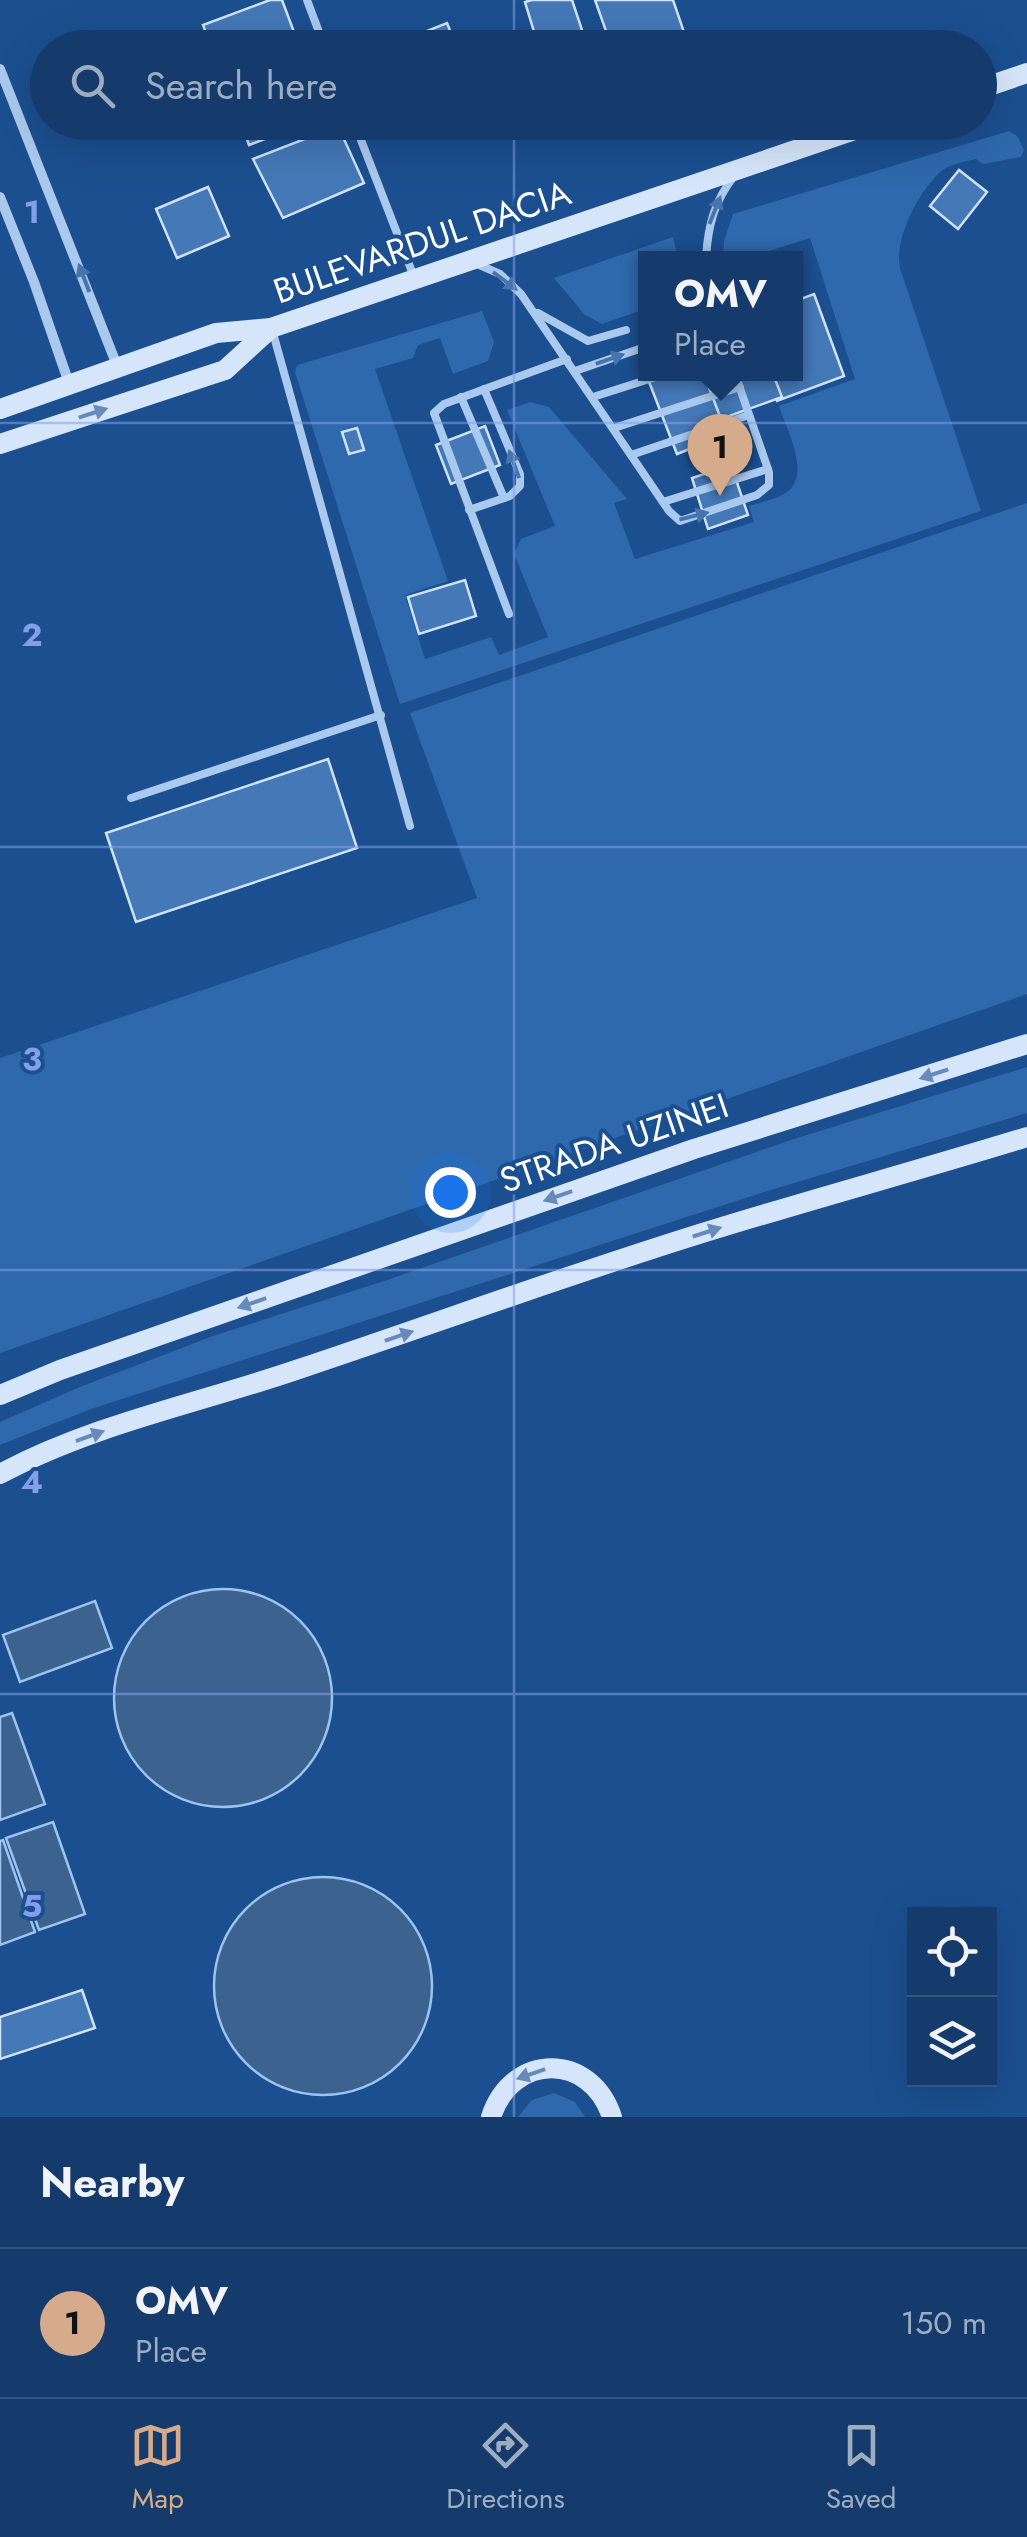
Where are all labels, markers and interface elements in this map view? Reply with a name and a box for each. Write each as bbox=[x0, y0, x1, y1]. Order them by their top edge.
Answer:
search box bbox=[30, 30, 997, 140]
icon: search bbox=[65, 58, 120, 113]
text: Search here bbox=[145, 58, 337, 113]
street label: BULEVARDUL DACIA bbox=[267, 168, 577, 316]
text: 1 bbox=[24, 189, 40, 235]
one-way arrow bbox=[708, 194, 724, 224]
popup bbox=[638, 251, 803, 381]
one-way arrow bbox=[76, 263, 91, 293]
text: OMV bbox=[674, 266, 767, 321]
one-way arrow bbox=[492, 271, 518, 290]
text: Place bbox=[674, 321, 746, 367]
one-way arrow bbox=[596, 351, 626, 366]
one-way arrow bbox=[78, 405, 108, 420]
pin: 1 bbox=[688, 414, 752, 496]
one-way arrow bbox=[506, 448, 521, 478]
one-way arrow bbox=[679, 508, 710, 523]
text: 2 bbox=[22, 612, 43, 658]
text: 3 bbox=[22, 1036, 42, 1082]
one-way arrow bbox=[919, 1067, 949, 1082]
street label: STRADA UZINEI bbox=[493, 1080, 735, 1206]
your location bbox=[425, 1167, 476, 1218]
one-way arrow bbox=[543, 1189, 573, 1204]
one-way arrow bbox=[692, 1224, 722, 1239]
one-way arrow bbox=[236, 1296, 266, 1311]
one-way arrow bbox=[384, 1328, 414, 1343]
one-way arrow bbox=[75, 1428, 105, 1443]
text: 4 bbox=[21, 1459, 43, 1505]
text: 5 bbox=[22, 1883, 42, 1929]
map controls bbox=[907, 1907, 997, 2087]
button: locate bbox=[907, 1907, 997, 1997]
button: layers bbox=[907, 1997, 997, 2087]
one-way arrow bbox=[516, 2068, 546, 2083]
text: Nearby bbox=[40, 2152, 184, 2213]
text: OMV bbox=[135, 2273, 228, 2328]
text: 1 bbox=[64, 2300, 81, 2346]
text: 150 m bbox=[901, 2300, 987, 2346]
text: Place bbox=[135, 2328, 207, 2374]
tab: Map bbox=[130, 2418, 185, 2519]
tab: Directions bbox=[446, 2418, 565, 2519]
tab: Saved bbox=[826, 2418, 897, 2519]

